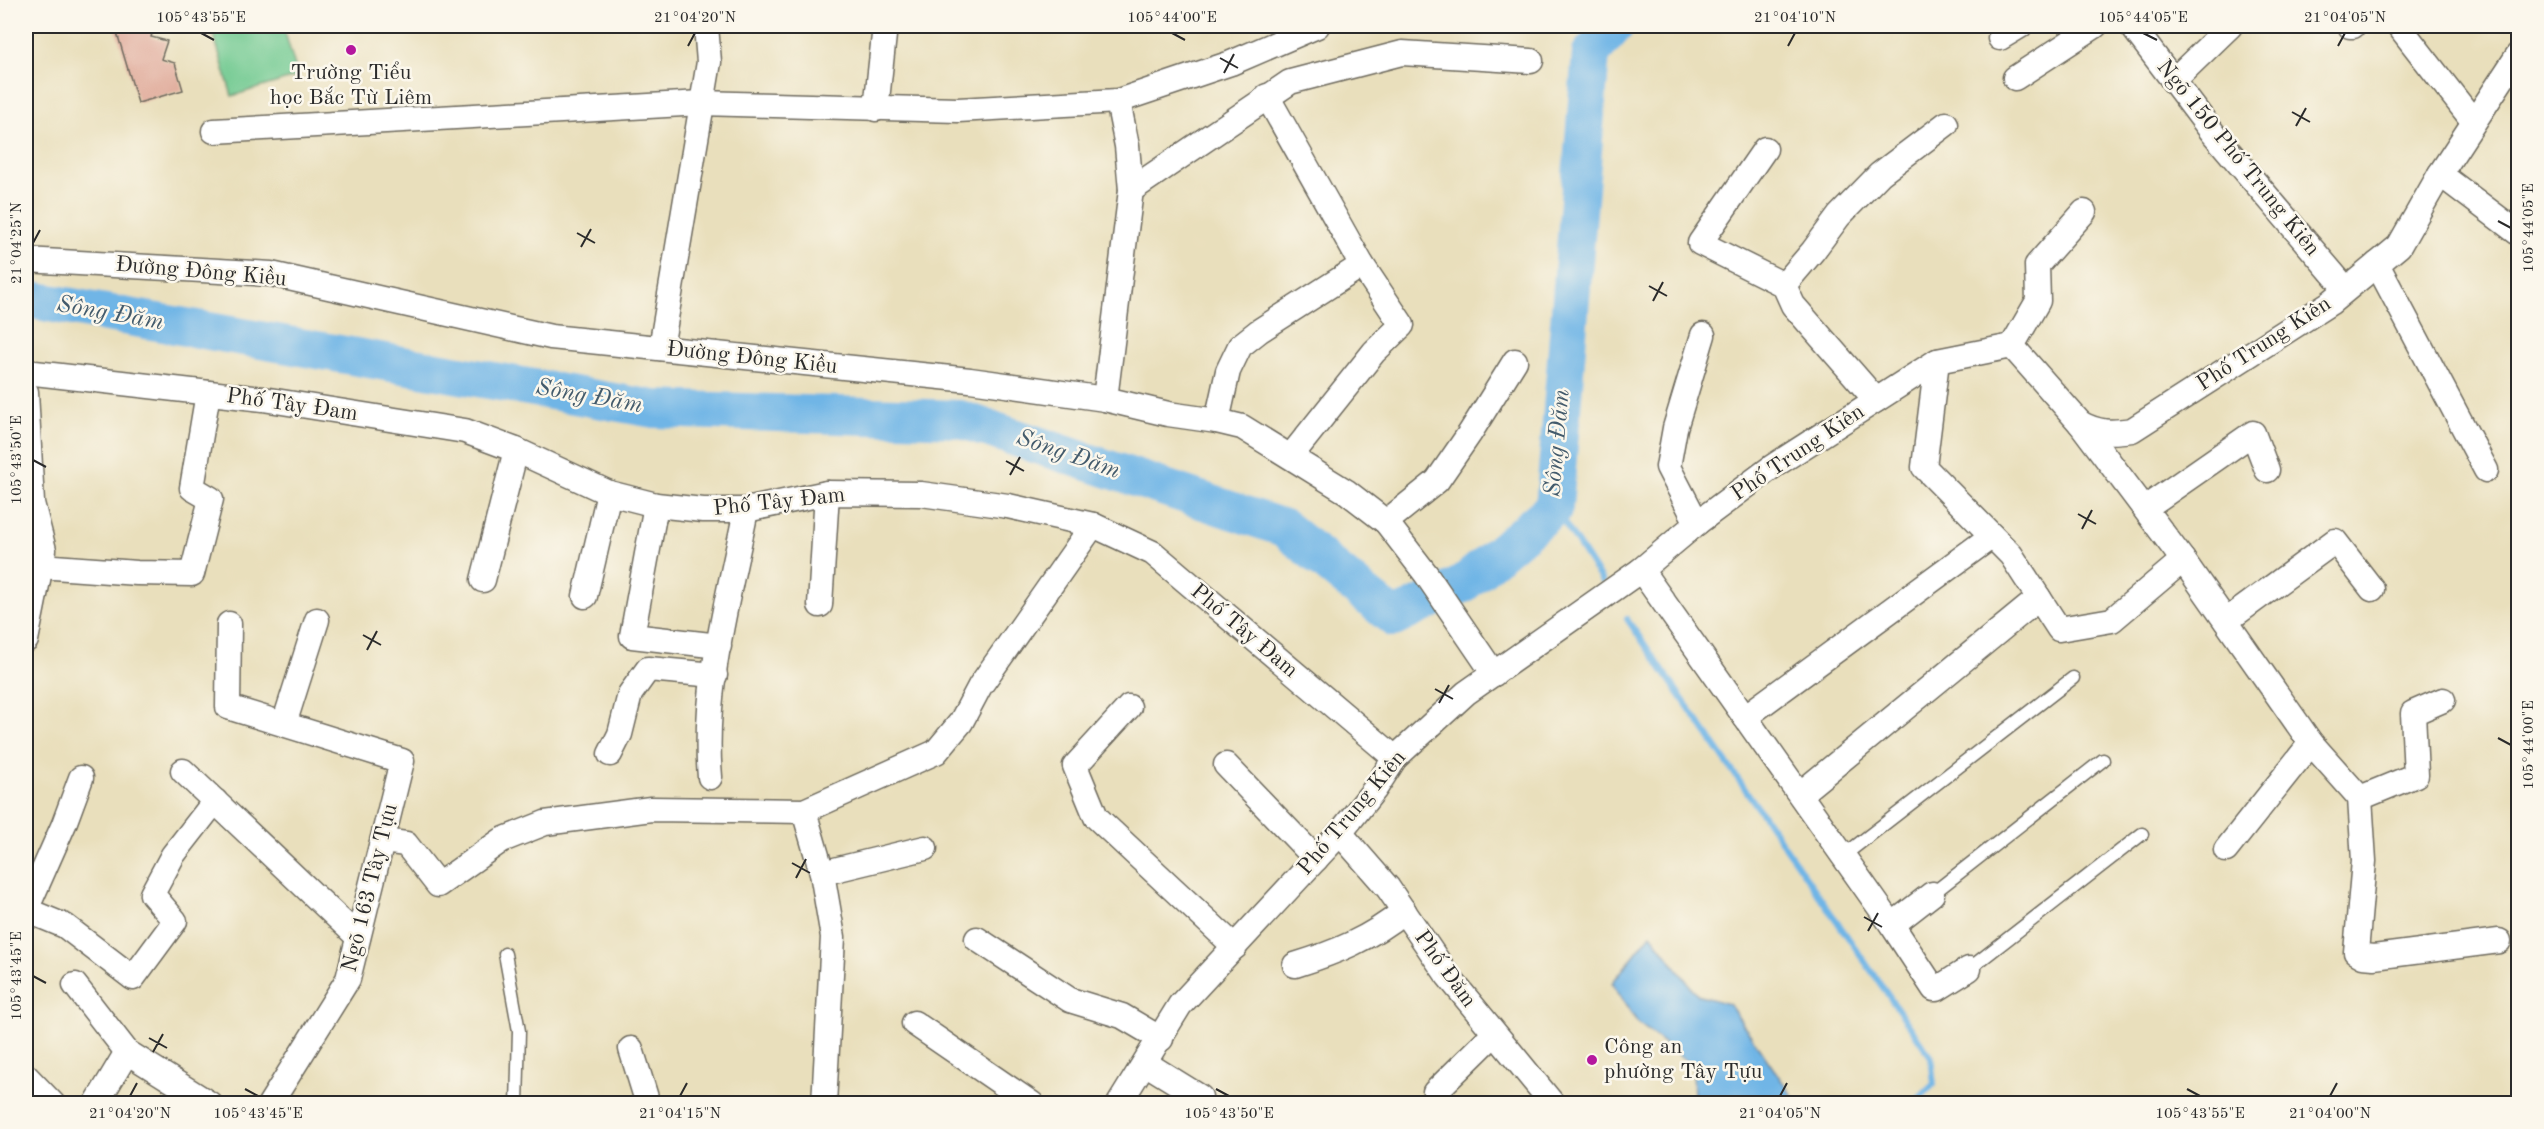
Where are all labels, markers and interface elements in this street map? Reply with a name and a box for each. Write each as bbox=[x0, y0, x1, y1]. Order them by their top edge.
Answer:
text: 105°43'55"E bbox=[156, 11, 246, 26]
text: 21°04'20"N bbox=[654, 11, 736, 26]
text: 105°44'00"E bbox=[1127, 11, 1217, 26]
text: 21°04'10"N bbox=[1754, 11, 1836, 26]
text: 105°44'05"E bbox=[2098, 11, 2188, 26]
text: 21°04'05"N bbox=[2304, 11, 2386, 26]
marker: Trường Tiểu học Bắc Từ Liêm bbox=[344, 43, 358, 57]
street label: Ngõ 150 Phố Trung Kiên bbox=[2152, 56, 2324, 260]
place label: Trường Tiểu học Bắc Từ Liêm bbox=[270, 61, 432, 109]
text: 105°44'05"E bbox=[2522, 183, 2537, 273]
text: 21°04'25"N bbox=[10, 202, 25, 284]
street label: Đường Đông Kiều bbox=[115, 253, 288, 290]
water label: Sông Đăm bbox=[55, 293, 165, 335]
street label: Phố Trung Kiên bbox=[2193, 293, 2335, 395]
street label: Đường Đông Kiều bbox=[665, 337, 839, 378]
water label: Sông Đăm bbox=[534, 376, 644, 418]
street label: Phố Tây Đam bbox=[225, 385, 359, 425]
water label: Sông Đăm bbox=[1541, 388, 1575, 498]
street label: Phố Trung Kiên bbox=[1728, 400, 1868, 505]
text: 105°43'50"E bbox=[10, 415, 25, 505]
water label: Sông Đăm bbox=[1013, 426, 1123, 484]
street label: Phố Tây Đam bbox=[712, 484, 846, 520]
street label: Phố Tây Đam bbox=[1186, 580, 1302, 682]
text: 105°44'00"E bbox=[2522, 700, 2537, 790]
street label: Phố Trung Kiên bbox=[1294, 746, 1410, 879]
street label: Ngõ 163 Tây Tựu bbox=[338, 801, 402, 974]
street label: Phố Đăm bbox=[1410, 926, 1480, 1012]
text: 105°43'45"E bbox=[10, 931, 25, 1021]
place label: Công an phường Tây Tựu bbox=[1604, 1036, 1763, 1083]
marker: Công an phường Tây Tựu bbox=[1585, 1053, 1599, 1067]
text: 21°04'20"N bbox=[89, 1107, 171, 1122]
text: 105°43'45"E bbox=[213, 1107, 303, 1122]
text: 21°04'15"N bbox=[639, 1107, 721, 1122]
text: 105°43'50"E bbox=[1184, 1107, 1274, 1122]
text: 21°04'05"N bbox=[1739, 1107, 1821, 1122]
text: 105°43'55"E bbox=[2155, 1107, 2245, 1122]
text: 21°04'00"N bbox=[2289, 1107, 2371, 1122]

